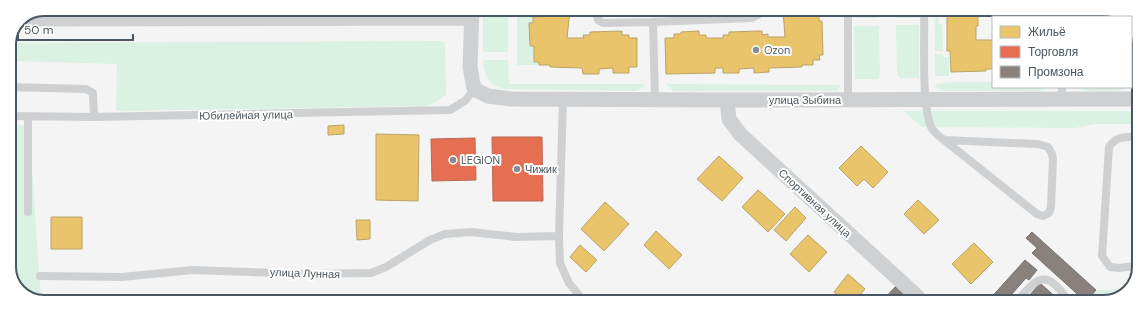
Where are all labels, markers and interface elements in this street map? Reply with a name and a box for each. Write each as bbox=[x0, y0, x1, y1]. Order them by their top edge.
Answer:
scale bar bbox=[18, 16, 133, 42]
legend bbox=[992, 16, 1132, 88]
text: 50 m bbox=[24, 22, 53, 38]
text: Жильё bbox=[1028, 24, 1066, 40]
place label: Ozon bbox=[764, 43, 790, 57]
text: Торговля bbox=[1028, 44, 1078, 60]
marker: Ozon bbox=[751, 45, 761, 55]
text: Промзона bbox=[1028, 64, 1084, 80]
street label: улица Зыбина bbox=[769, 93, 842, 107]
street label: Юбилейная улица bbox=[199, 107, 294, 123]
place label: LEGION bbox=[461, 153, 500, 167]
marker: LEGION bbox=[448, 155, 458, 165]
place label: Чижик bbox=[525, 162, 557, 176]
marker: Чижик bbox=[512, 164, 522, 174]
street label: Спортивная улица bbox=[776, 166, 855, 241]
street label: улица Лунная bbox=[270, 265, 340, 281]

